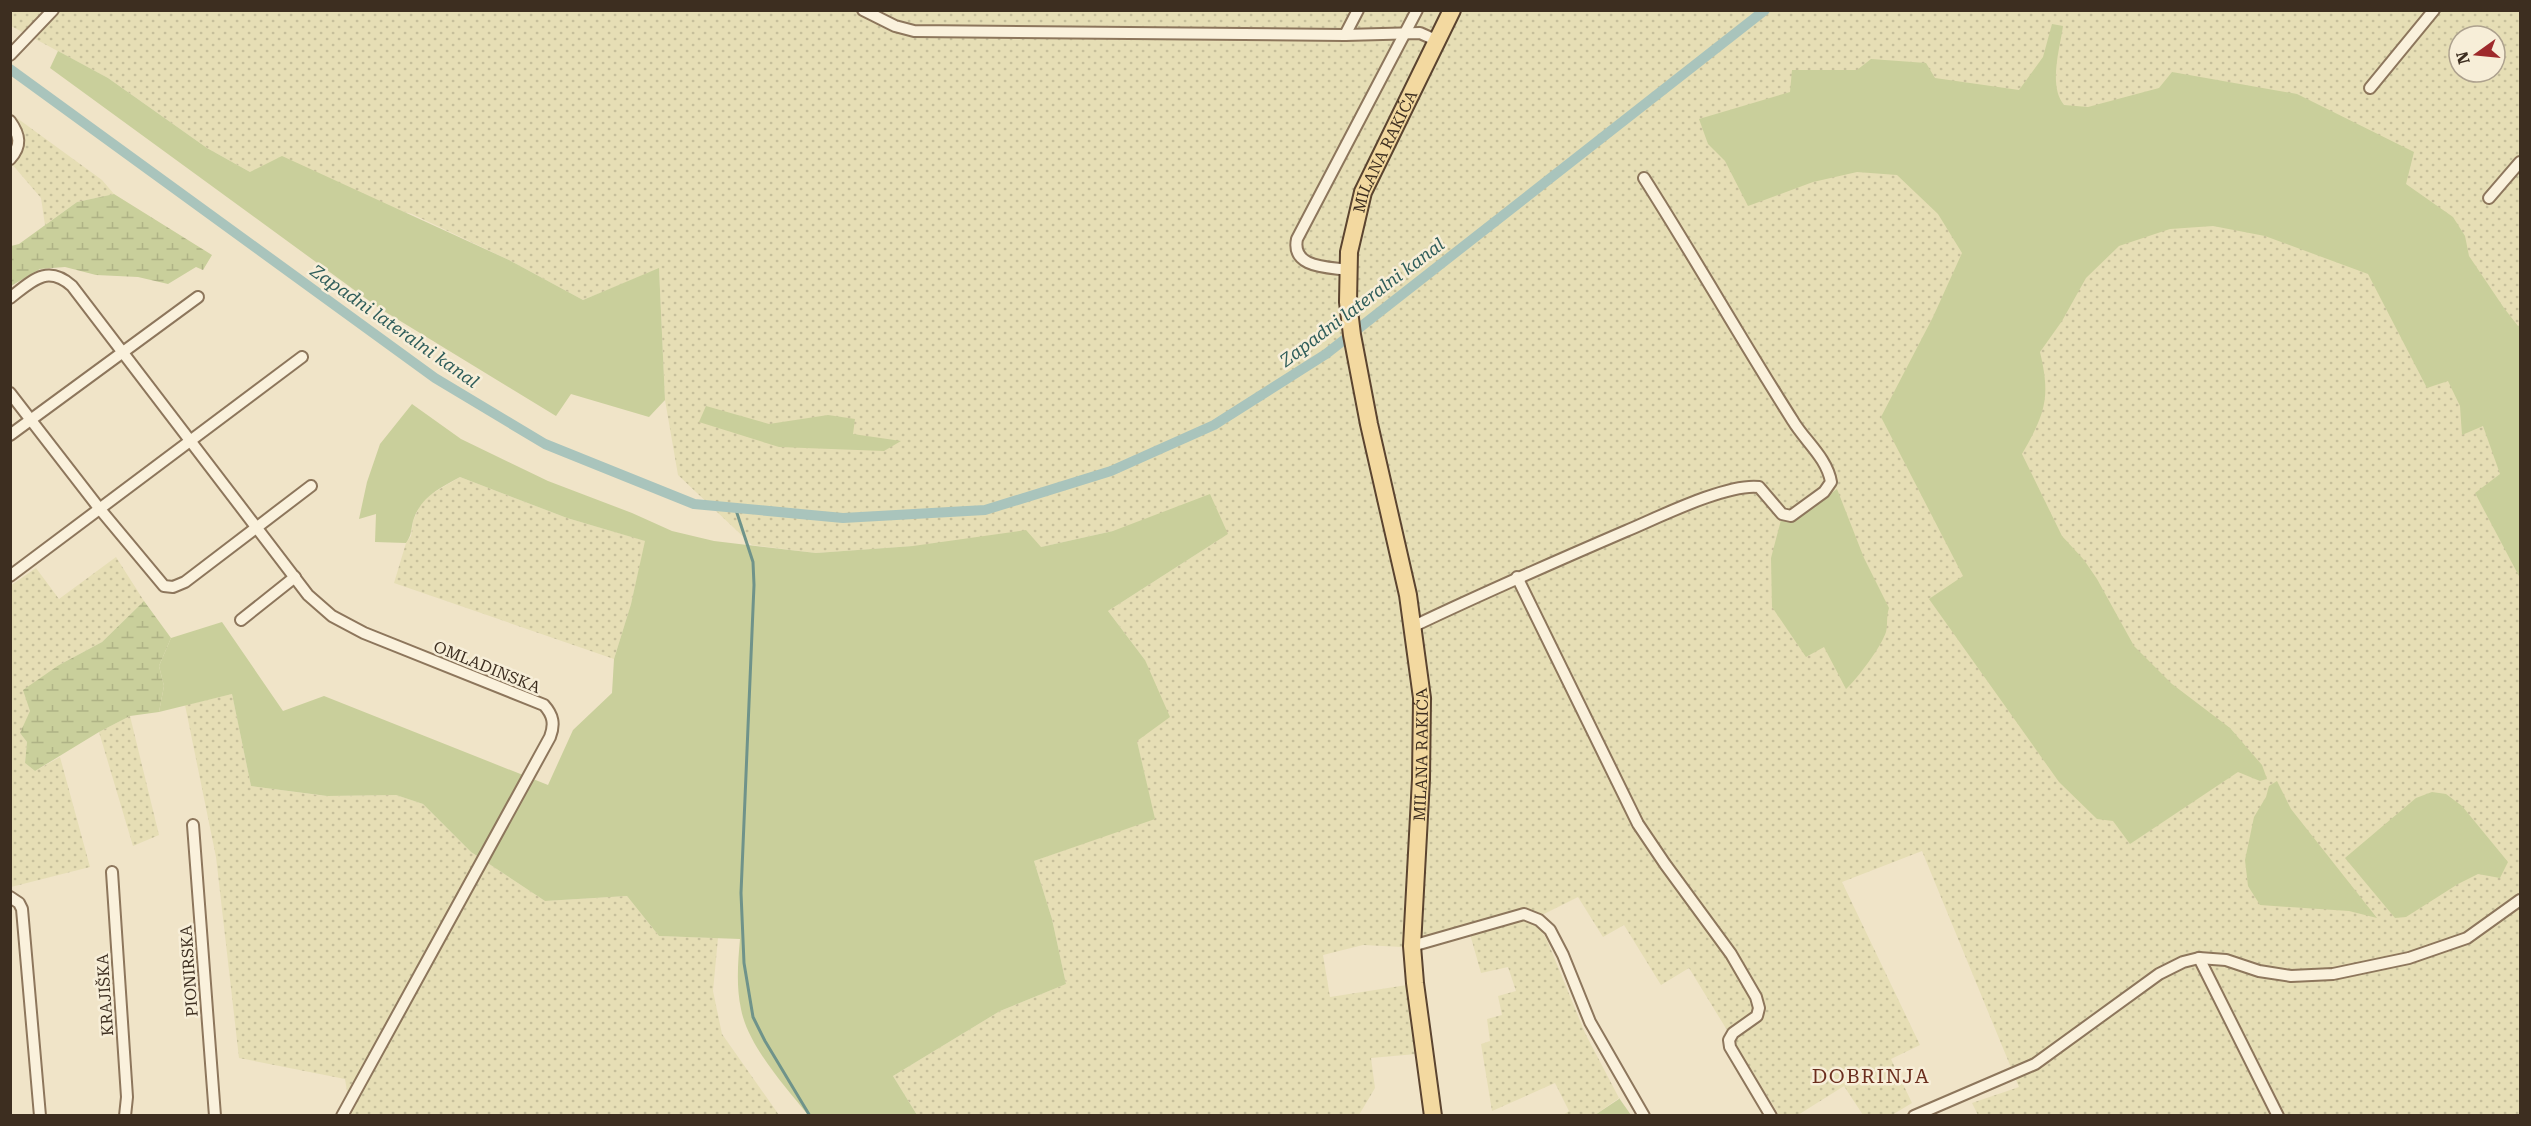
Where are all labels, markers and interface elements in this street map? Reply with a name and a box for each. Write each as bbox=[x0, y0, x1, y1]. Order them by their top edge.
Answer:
north arrow bbox=[2447, 24, 2507, 84]
text: N bbox=[2452, 49, 2474, 66]
street label: MILANA RAKIĆA bbox=[1349, 86, 1421, 215]
water label: Zapadni lateralni kanal bbox=[1275, 233, 1448, 371]
water label: Zapadni lateralni kanal bbox=[306, 259, 483, 392]
street label: OMLADINSKA bbox=[431, 637, 544, 697]
street label: MILANA RAKIĆA bbox=[1409, 686, 1432, 822]
street label: PIONIRSKA bbox=[176, 924, 202, 1018]
street label: KRAJIŠKA bbox=[93, 952, 117, 1037]
district label: DOBRINJA bbox=[1812, 1064, 1930, 1088]

